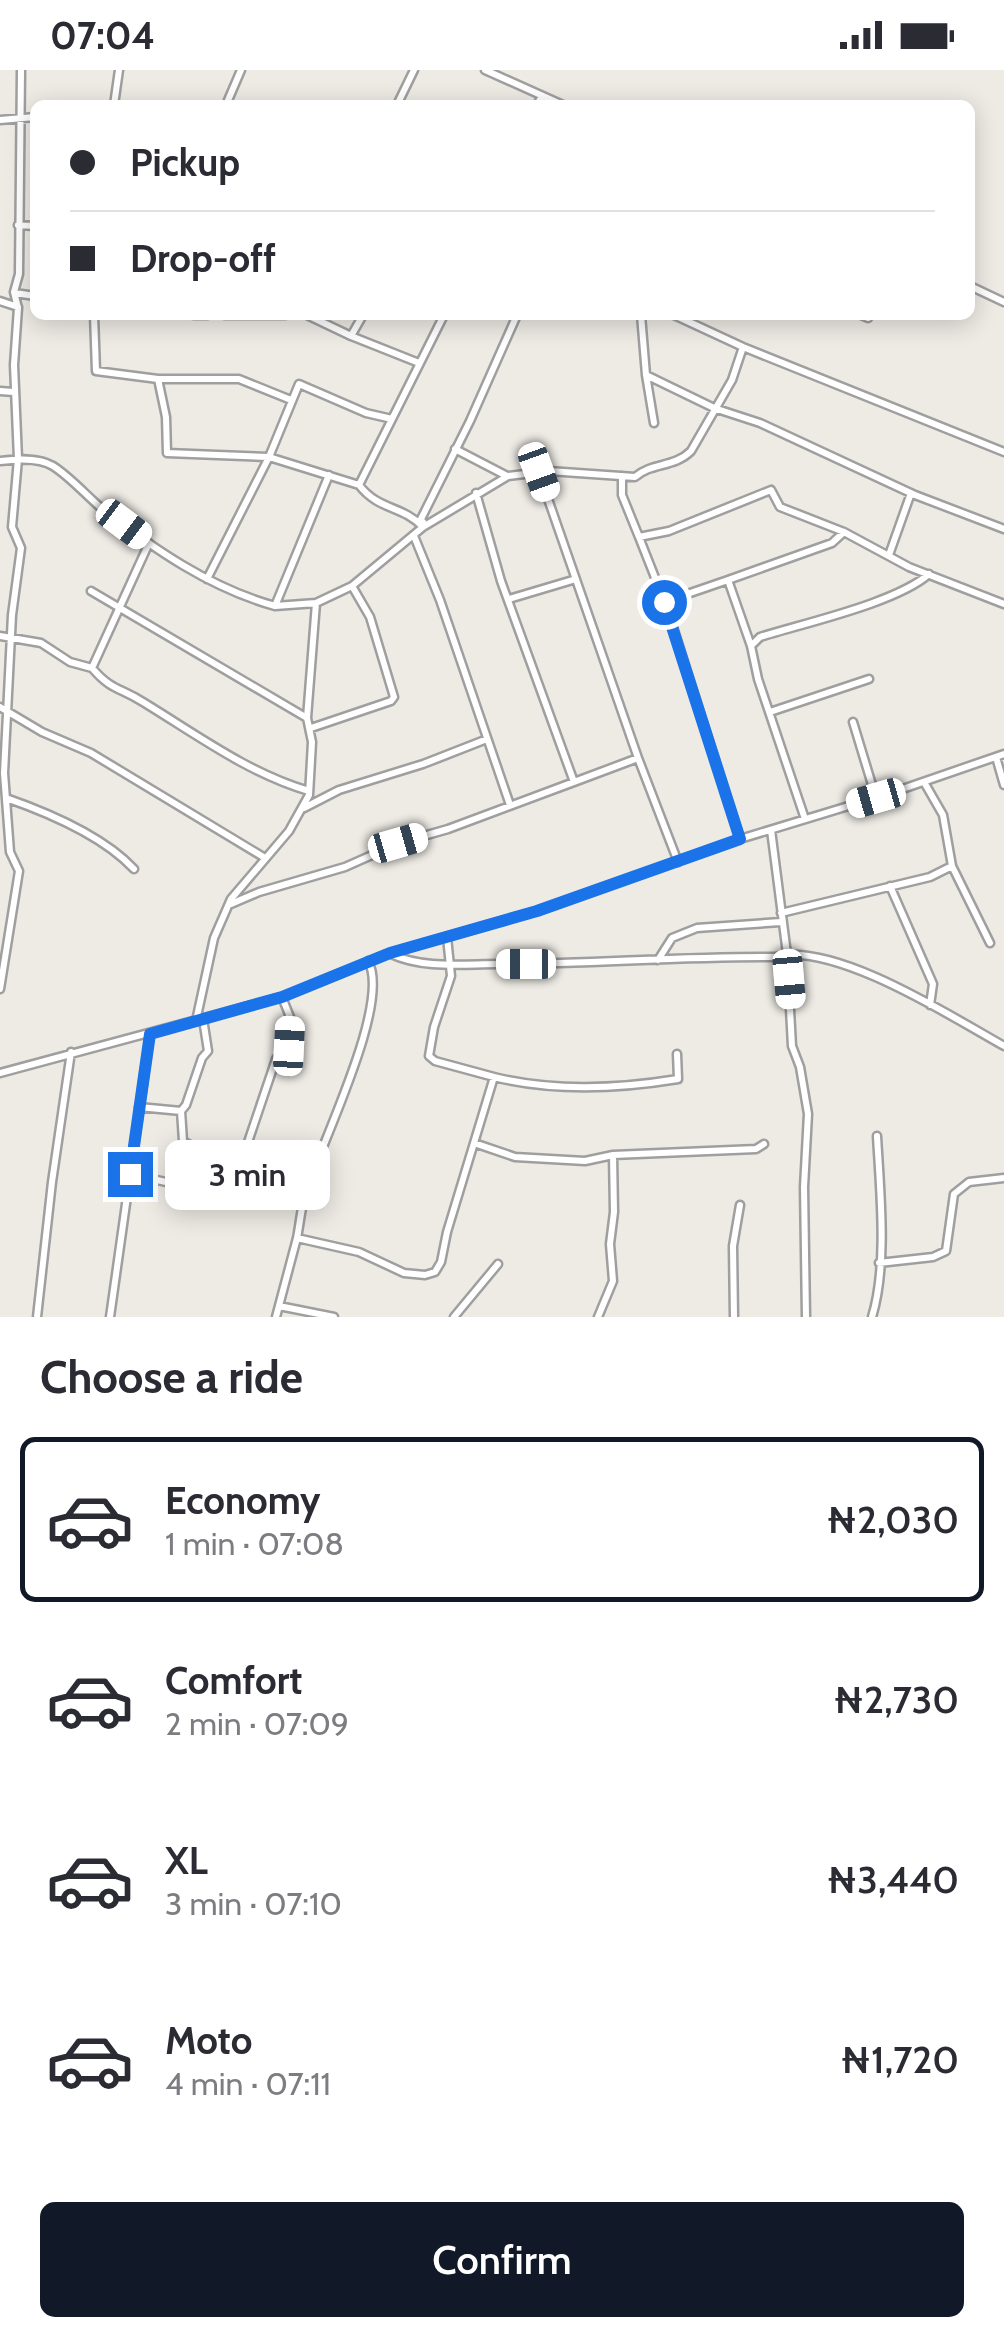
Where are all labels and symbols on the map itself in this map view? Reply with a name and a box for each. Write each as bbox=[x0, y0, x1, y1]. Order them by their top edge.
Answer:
car bbox=[515, 439, 563, 505]
car bbox=[91, 494, 157, 554]
route start bbox=[642, 580, 687, 625]
car bbox=[843, 775, 909, 821]
car bbox=[365, 820, 431, 866]
car bbox=[771, 948, 807, 1010]
car bbox=[496, 949, 556, 979]
car bbox=[272, 1015, 306, 1077]
callout: 3 min bbox=[165, 1139, 330, 1209]
route end bbox=[108, 1152, 153, 1197]

